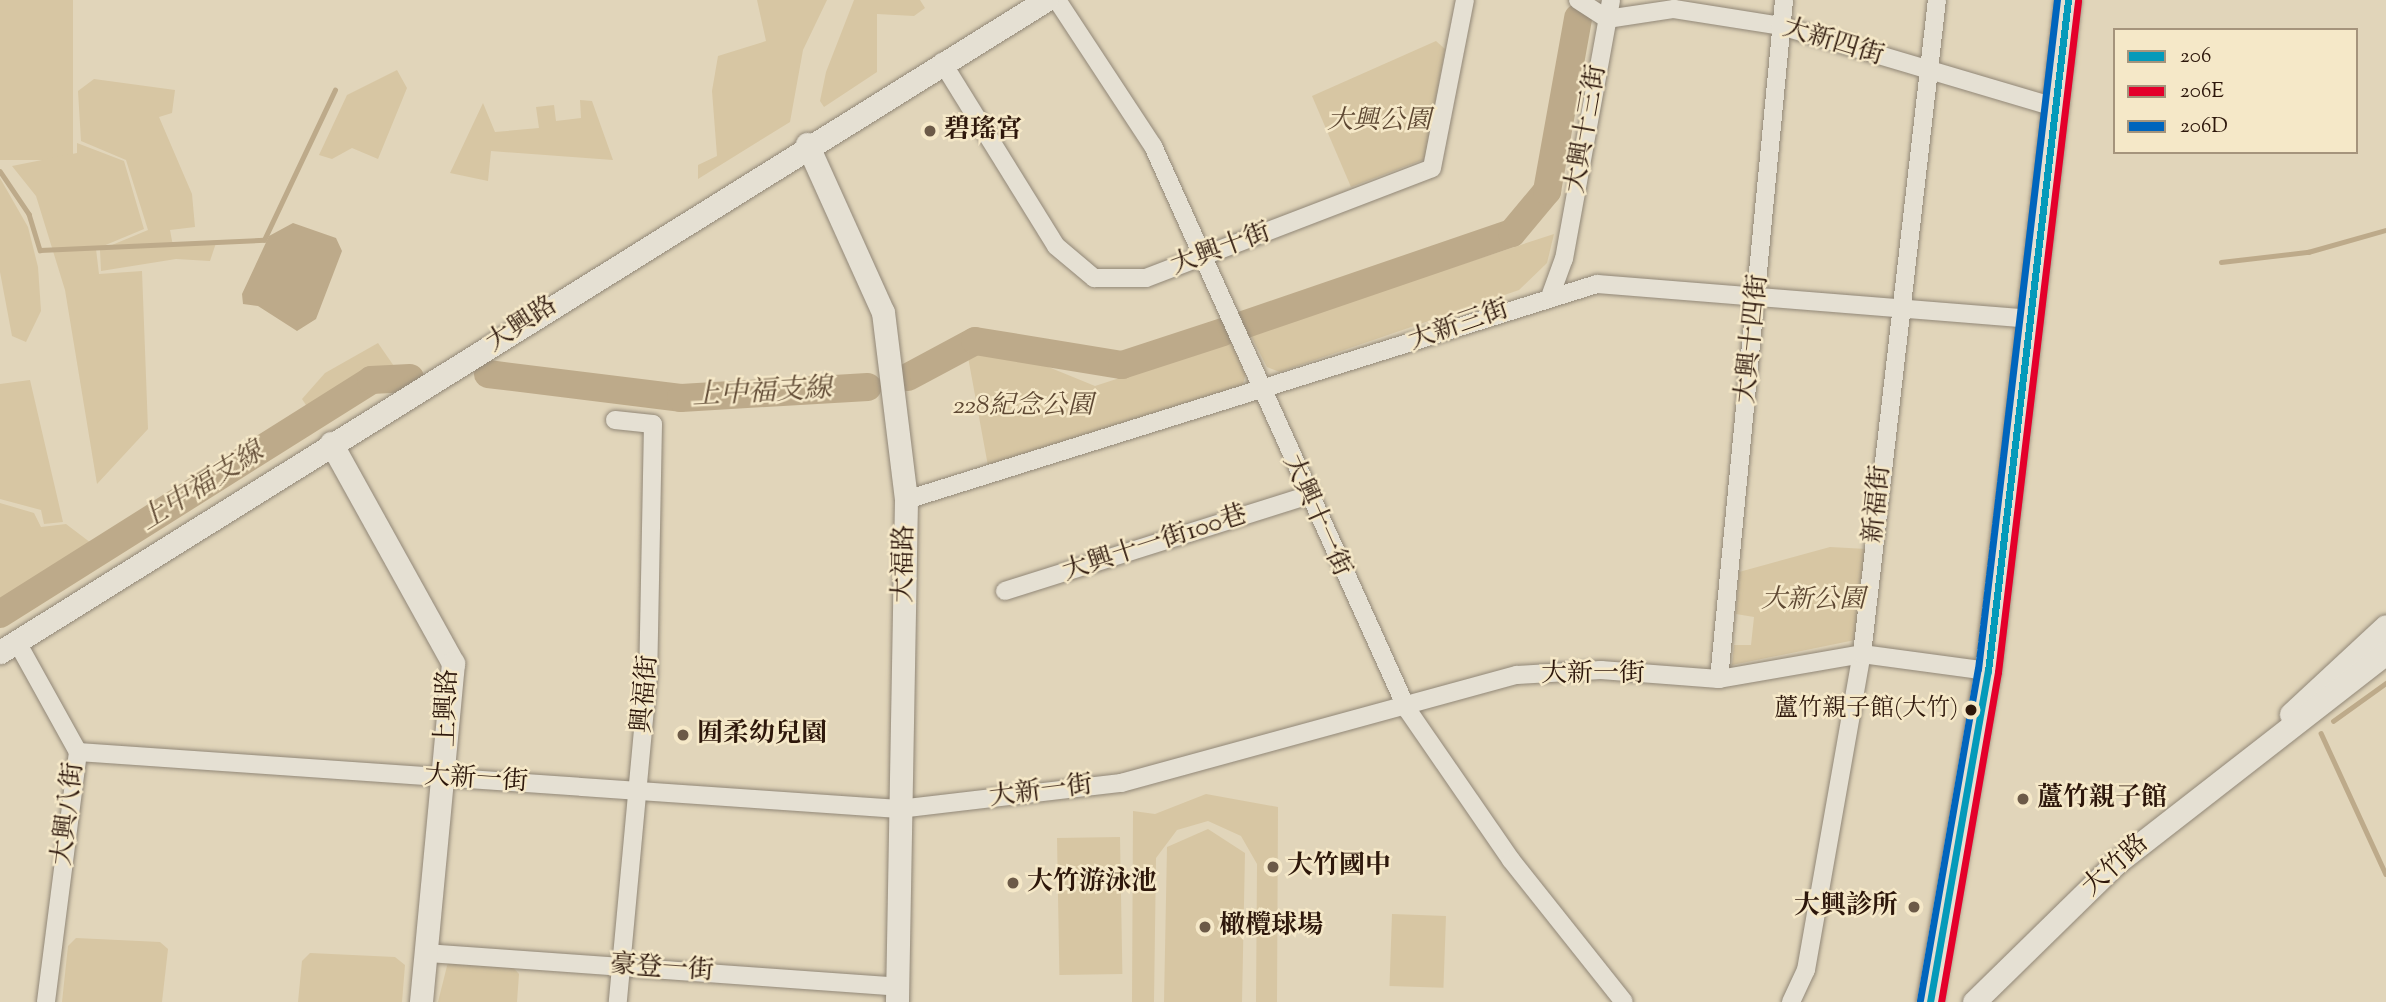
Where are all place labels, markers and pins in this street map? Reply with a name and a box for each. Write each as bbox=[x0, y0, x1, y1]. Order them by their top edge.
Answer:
place label: 碧瑤宮 bbox=[944, 115, 1022, 147]
marker: 碧瑤宮 bbox=[922, 123, 938, 139]
place label: 蘆竹親子館(大竹) bbox=[1774, 696, 1958, 724]
marker: 蘆竹親子館(大竹) bbox=[1964, 703, 1978, 717]
place label: 囿柔幼兒園 bbox=[697, 719, 827, 751]
marker: 囿柔幼兒園 bbox=[675, 727, 691, 743]
place label: 蘆竹親子館 bbox=[2037, 783, 2167, 815]
marker: 蘆竹親子館 bbox=[2015, 791, 2031, 807]
place label: 大竹國中 bbox=[1287, 851, 1391, 883]
marker: 大竹國中 bbox=[1265, 859, 1281, 875]
place label: 大竹游泳池 bbox=[1027, 867, 1157, 899]
marker: 大竹游泳池 bbox=[1005, 875, 1021, 891]
place label: 大興診所 bbox=[1794, 891, 1898, 923]
marker: 大興診所 bbox=[1904, 897, 1924, 917]
place label: 橄欖球場 bbox=[1219, 911, 1323, 943]
marker: 橄欖球場 bbox=[1197, 919, 1213, 935]

